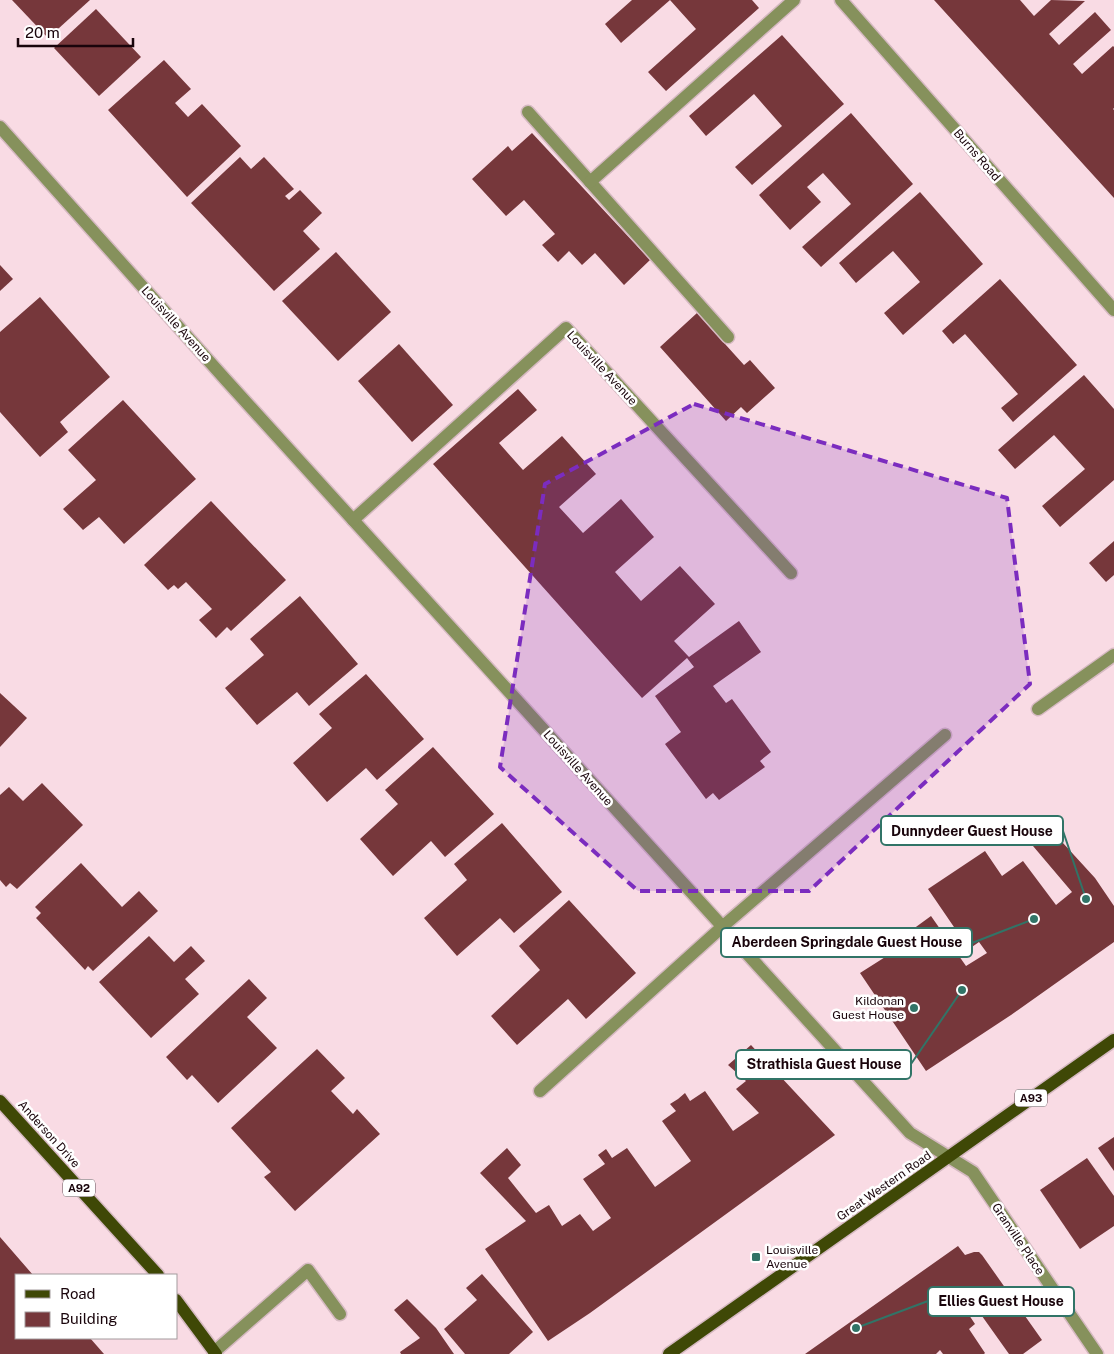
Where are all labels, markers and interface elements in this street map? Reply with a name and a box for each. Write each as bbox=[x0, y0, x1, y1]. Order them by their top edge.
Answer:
scale bar bbox=[18, 15, 132, 47]
text: 20 m bbox=[25, 24, 60, 41]
street label: Burns Road bbox=[951, 126, 1003, 184]
street label: Louisville Avenue bbox=[139, 284, 214, 365]
street label: Louisville Avenue bbox=[564, 328, 640, 408]
street label: Louisville Avenue bbox=[541, 728, 616, 809]
callout: Dunnydeer Guest House bbox=[881, 816, 1063, 845]
text: Dunnydeer Guest House bbox=[891, 823, 1053, 839]
callout: Aberdeen Springdale Guest House bbox=[721, 928, 972, 957]
text: Aberdeen Springdale Guest House bbox=[732, 934, 962, 950]
place label: Kildonan Guest House bbox=[832, 994, 904, 1022]
marker: Kildonan Guest House bbox=[908, 1002, 920, 1014]
callout: Strathisla Guest House bbox=[736, 1050, 911, 1079]
text: Strathisla Guest House bbox=[746, 1056, 902, 1072]
road number: A93 bbox=[1015, 1090, 1047, 1106]
street label: Anderson Drive bbox=[15, 1098, 83, 1171]
street label: Great Western Road bbox=[834, 1148, 934, 1224]
road number: A92 bbox=[63, 1180, 95, 1196]
street label: Granville Place bbox=[989, 1201, 1047, 1278]
place label: Louisville Avenue bbox=[766, 1243, 818, 1271]
marker: Louisville Avenue bbox=[750, 1251, 762, 1263]
legend bbox=[15, 1274, 178, 1339]
text: Road bbox=[60, 1285, 96, 1302]
callout: Ellies Guest House bbox=[928, 1287, 1074, 1316]
text: Ellies Guest House bbox=[938, 1293, 1064, 1309]
text: Building bbox=[60, 1310, 118, 1327]

